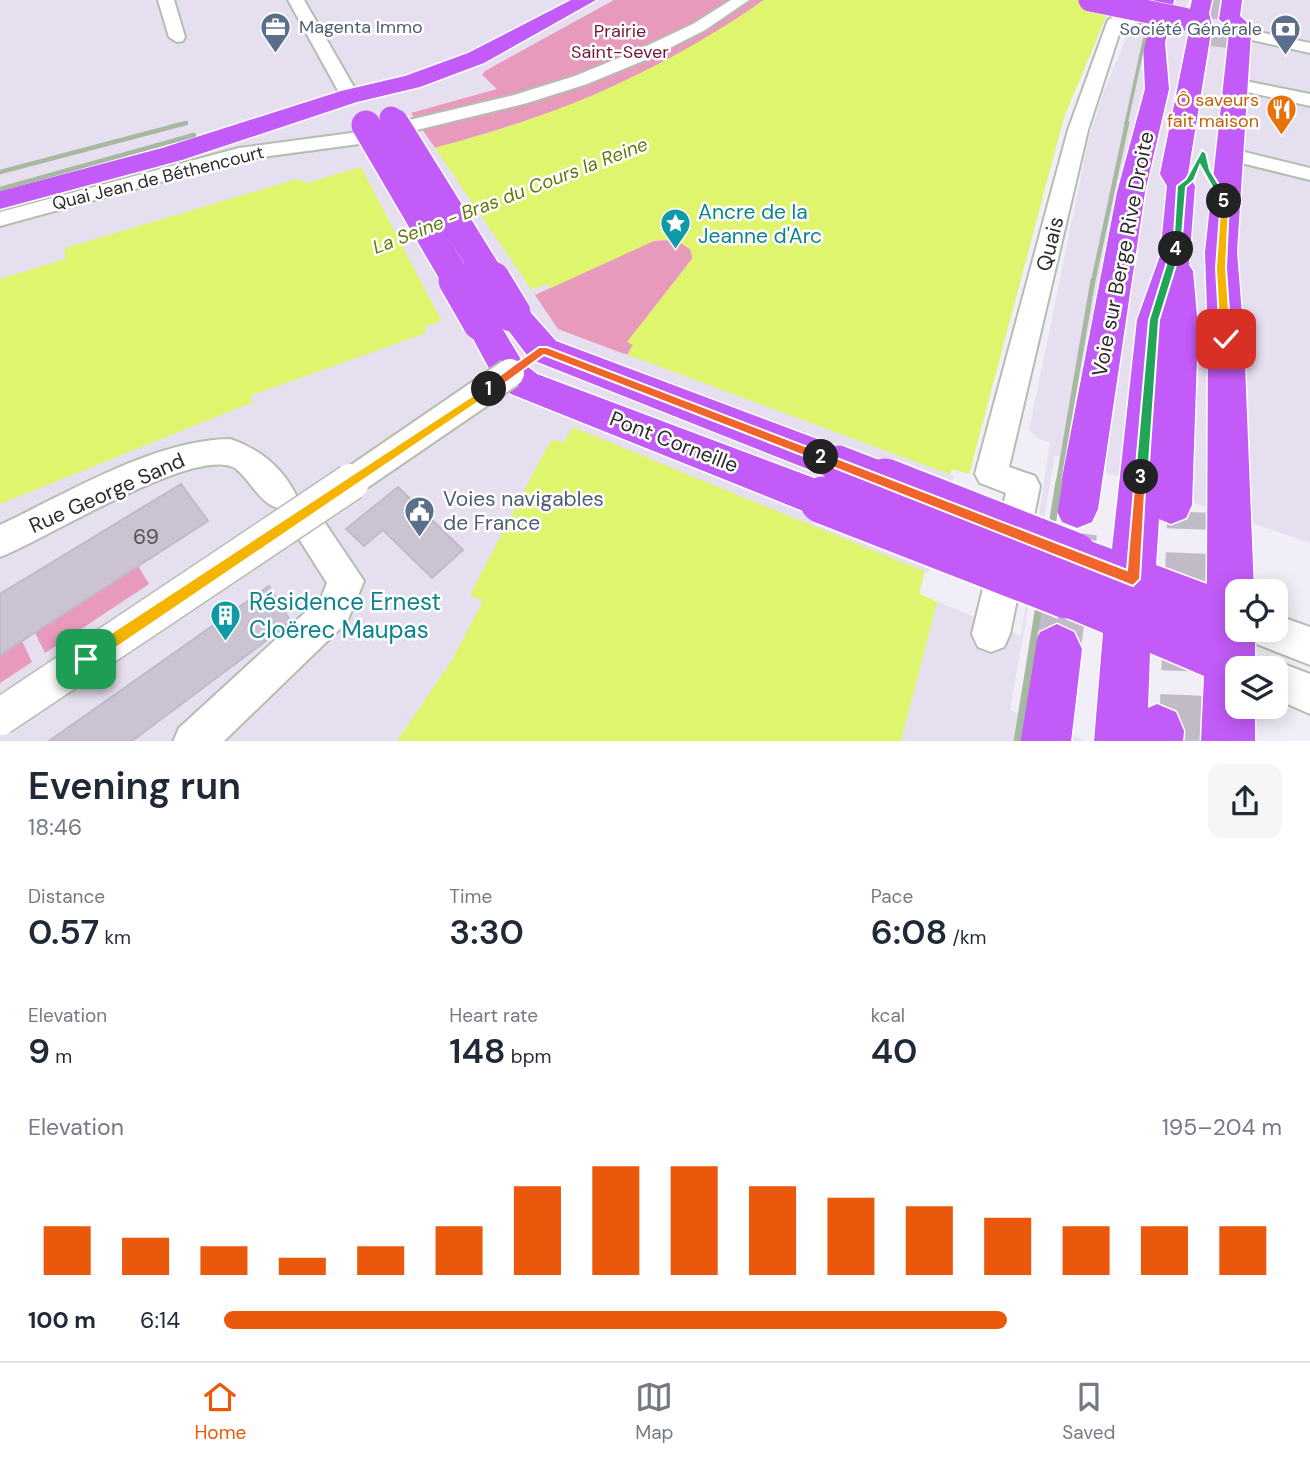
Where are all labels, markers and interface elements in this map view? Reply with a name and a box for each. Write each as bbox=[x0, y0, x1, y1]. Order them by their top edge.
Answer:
office icon: Magenta Immo bbox=[259, 10, 293, 54]
bank icon: Société Générale bbox=[1268, 12, 1302, 56]
place label: Magenta Immo bbox=[299, 15, 423, 39]
place label: Société Générale bbox=[1119, 17, 1262, 41]
park label: Prairie Saint-Sever bbox=[571, 19, 669, 64]
place label: Ô saveurs fait maison bbox=[1167, 88, 1259, 133]
restaurant icon: Ô saveurs fait maison bbox=[1265, 93, 1299, 137]
street label: Voie sur Berge Rive Droite bbox=[1085, 129, 1161, 379]
water label: La Seine - Bras du Cours la Reine bbox=[369, 131, 652, 260]
street label: Quai Jean de Béthencourt bbox=[50, 140, 266, 216]
pin: 5 bbox=[1206, 184, 1242, 218]
text: 5 bbox=[1218, 188, 1229, 213]
place label: Ancre de la Jeanne d'Arc bbox=[698, 198, 822, 250]
place icon: Ancre de la Jeanne d'Arc bbox=[658, 207, 692, 251]
street label: Quais bbox=[1030, 214, 1070, 274]
pin: 4 bbox=[1158, 232, 1194, 266]
text: 4 bbox=[1169, 236, 1182, 261]
pin bbox=[1196, 309, 1256, 369]
icon: check bbox=[1207, 320, 1245, 358]
pin: 1 bbox=[472, 372, 506, 406]
text: 1 bbox=[485, 376, 492, 401]
street label: Pont Corneille bbox=[606, 405, 742, 479]
pin: 2 bbox=[804, 440, 838, 475]
text: 2 bbox=[815, 444, 826, 469]
street label: Rue George Sand bbox=[25, 446, 189, 540]
pin: 3 bbox=[1124, 460, 1158, 494]
text: 3 bbox=[1135, 464, 1146, 489]
place label: Voies navigables de France bbox=[443, 485, 604, 537]
public building icon: Voies navigables de France bbox=[403, 494, 437, 538]
house number: 69 bbox=[133, 523, 159, 551]
map controls bbox=[1225, 579, 1288, 719]
button: locate bbox=[1225, 579, 1288, 642]
place label: Résidence Ernest Cloërec Maupas bbox=[249, 586, 441, 645]
building icon: Résidence Ernest Cloërec Maupas bbox=[209, 599, 243, 643]
pin bbox=[56, 629, 116, 689]
icon: arrive bbox=[67, 640, 105, 678]
button: layers bbox=[1225, 656, 1288, 719]
text: Evening run bbox=[28, 761, 241, 811]
button: share bbox=[1208, 764, 1282, 838]
text: 18:46 bbox=[28, 812, 82, 842]
text: Distance bbox=[28, 884, 105, 909]
text: Time bbox=[449, 884, 492, 909]
text: Pace bbox=[871, 884, 913, 909]
text: 0.57 bbox=[28, 909, 99, 955]
text: 3:30 bbox=[449, 909, 524, 955]
text: 6:08 bbox=[871, 909, 947, 955]
text: km bbox=[99, 925, 131, 950]
text: /km bbox=[947, 925, 987, 950]
text: Elevation bbox=[28, 1003, 107, 1028]
text: Heart rate bbox=[449, 1003, 538, 1028]
text: kcal bbox=[871, 1003, 905, 1028]
text: 9 bbox=[28, 1028, 50, 1074]
text: 148 bbox=[449, 1028, 506, 1074]
text: 40 bbox=[871, 1028, 917, 1074]
text: m bbox=[50, 1044, 72, 1069]
text: bpm bbox=[506, 1044, 552, 1069]
text: Elevation bbox=[28, 1112, 124, 1142]
text: 195–204 m bbox=[1162, 1112, 1282, 1142]
text: 100 m bbox=[28, 1305, 96, 1335]
text: 6:14 bbox=[140, 1305, 180, 1335]
tab: Home bbox=[194, 1378, 246, 1445]
tab: Map bbox=[635, 1378, 673, 1445]
tab: Saved bbox=[1062, 1378, 1116, 1445]

